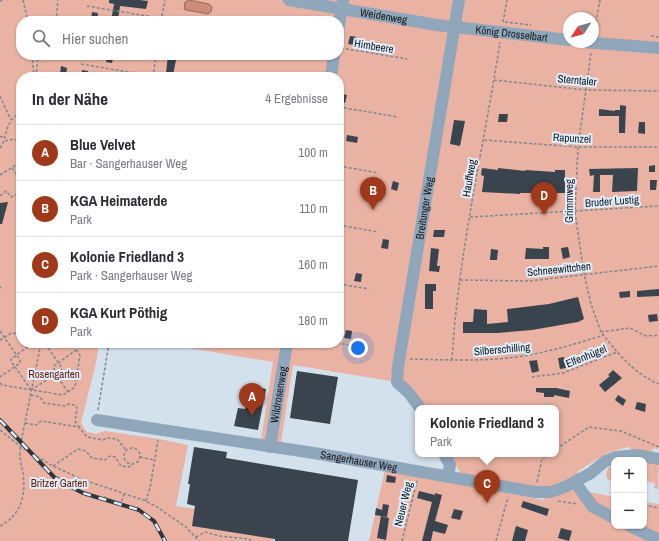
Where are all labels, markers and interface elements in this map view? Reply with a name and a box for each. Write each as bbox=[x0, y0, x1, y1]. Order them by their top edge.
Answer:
street label: Weidenweg bbox=[359, 5, 408, 27]
north arrow bbox=[563, 12, 599, 48]
search box bbox=[16, 16, 344, 60]
street label: König Drosselbart bbox=[475, 22, 549, 45]
icon: search bbox=[30, 27, 52, 49]
text: Hier suchen bbox=[62, 28, 128, 49]
street label: Himbeere bbox=[353, 36, 395, 56]
street label: Sterntaler bbox=[557, 71, 597, 89]
text: In der Nähe bbox=[32, 87, 108, 110]
text: 4 Ergebnisse bbox=[265, 90, 328, 107]
street label: Rapunzel bbox=[553, 130, 591, 146]
text: Blue Velvet bbox=[70, 134, 135, 155]
text: A bbox=[41, 144, 49, 161]
text: 100 m bbox=[298, 144, 328, 161]
text: Bar · Sangerhauser Weg bbox=[70, 155, 187, 172]
street label: Hauffweg bbox=[459, 158, 479, 198]
street label: Breitunger Weg bbox=[412, 176, 436, 240]
pin: B bbox=[360, 177, 386, 210]
street label: Grimmweg bbox=[562, 179, 576, 223]
pin: D bbox=[531, 182, 557, 215]
text: KGA Heimaterde bbox=[70, 190, 167, 211]
street label: Bruder Lustig bbox=[584, 192, 640, 210]
text: B bbox=[41, 200, 49, 217]
text: 110 m bbox=[299, 200, 328, 217]
text: Park bbox=[70, 211, 92, 228]
text: Kolonie Friedland 3 bbox=[70, 246, 184, 267]
text: C bbox=[41, 256, 49, 273]
text: 160 m bbox=[298, 256, 328, 273]
street label: Schneewittchen bbox=[526, 259, 592, 279]
text: Park · Sangerhauser Weg bbox=[70, 267, 192, 284]
text: KGA Kurt Pöthig bbox=[70, 302, 167, 323]
text: D bbox=[41, 312, 49, 329]
text: 180 m bbox=[298, 312, 328, 329]
text: Park bbox=[70, 323, 92, 340]
your location bbox=[348, 338, 368, 358]
street label: Silberschilling bbox=[473, 340, 531, 358]
street label: Elfenhügel bbox=[564, 342, 608, 370]
street label: Wildrosenweg bbox=[267, 365, 290, 424]
park label: Rosengarten bbox=[28, 367, 80, 381]
pin: A bbox=[239, 383, 265, 416]
popup bbox=[415, 405, 559, 457]
text: Kolonie Friedland 3 bbox=[430, 412, 544, 433]
text: Park bbox=[430, 433, 452, 450]
street label: Sangerhauser Weg bbox=[319, 447, 398, 475]
map controls bbox=[611, 457, 647, 529]
button: + bbox=[611, 457, 647, 493]
pin: C bbox=[474, 470, 500, 503]
park label: Britzer Garten bbox=[31, 476, 87, 490]
street label: Neuer Weg bbox=[391, 480, 415, 528]
button: − bbox=[611, 493, 647, 529]

